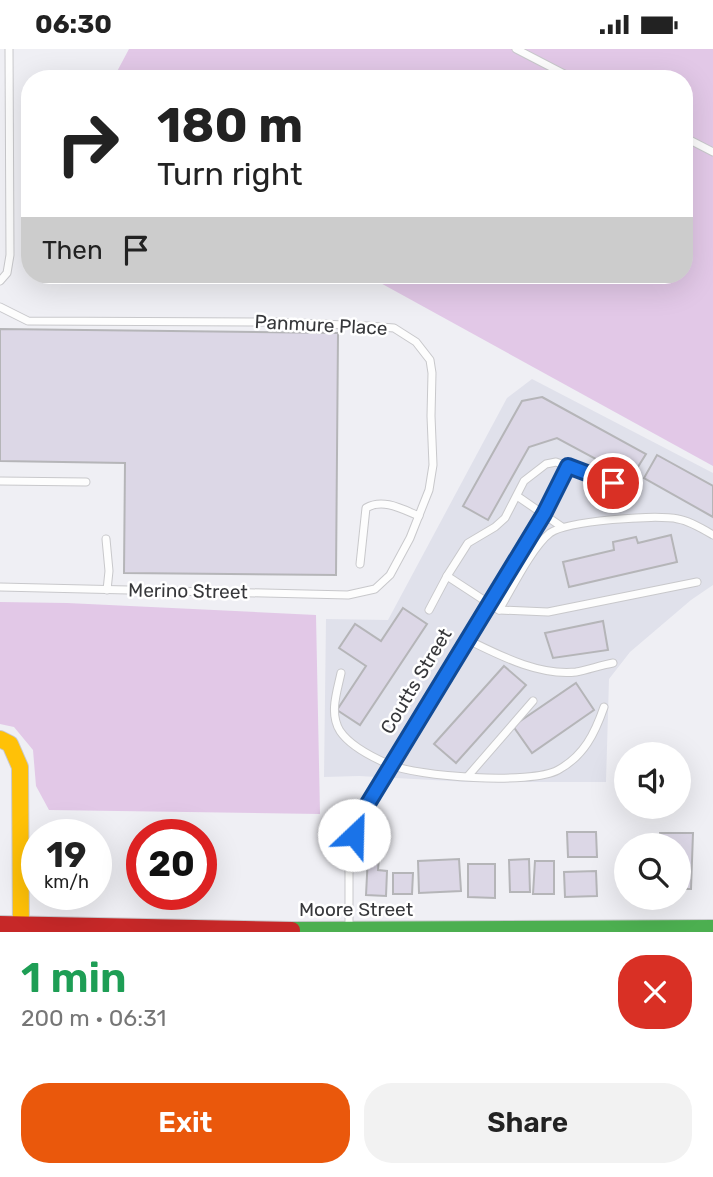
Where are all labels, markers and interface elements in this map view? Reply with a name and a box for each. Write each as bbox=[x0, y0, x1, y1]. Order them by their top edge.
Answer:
text: 06:30 bbox=[35, 9, 112, 40]
text: 180 m bbox=[157, 96, 303, 154]
icon: right bbox=[42, 98, 133, 189]
text: Turn right bbox=[157, 155, 302, 193]
icon: arrive bbox=[117, 231, 155, 269]
text: Then bbox=[42, 235, 103, 266]
street label: Panmure Place bbox=[254, 310, 388, 340]
pin bbox=[583, 453, 643, 513]
icon: arrive bbox=[594, 464, 632, 502]
street label: Merino Street bbox=[128, 578, 249, 604]
street label: Coutts Street bbox=[375, 624, 457, 738]
map controls bbox=[614, 742, 691, 910]
button: sound bbox=[614, 742, 691, 819]
position arrow bbox=[317, 798, 391, 872]
speed limit sign: 20 bbox=[126, 819, 217, 910]
button: search bbox=[614, 833, 691, 910]
text: 19 bbox=[47, 834, 86, 876]
text: km/h bbox=[44, 871, 89, 893]
street label: Moore Street bbox=[299, 898, 414, 921]
text: 1 min bbox=[21, 953, 127, 1003]
button: close bbox=[618, 955, 692, 1029]
text: 200 m · 06:31 bbox=[21, 1004, 166, 1032]
button: Exit bbox=[21, 1083, 350, 1163]
button: Share bbox=[364, 1083, 692, 1163]

